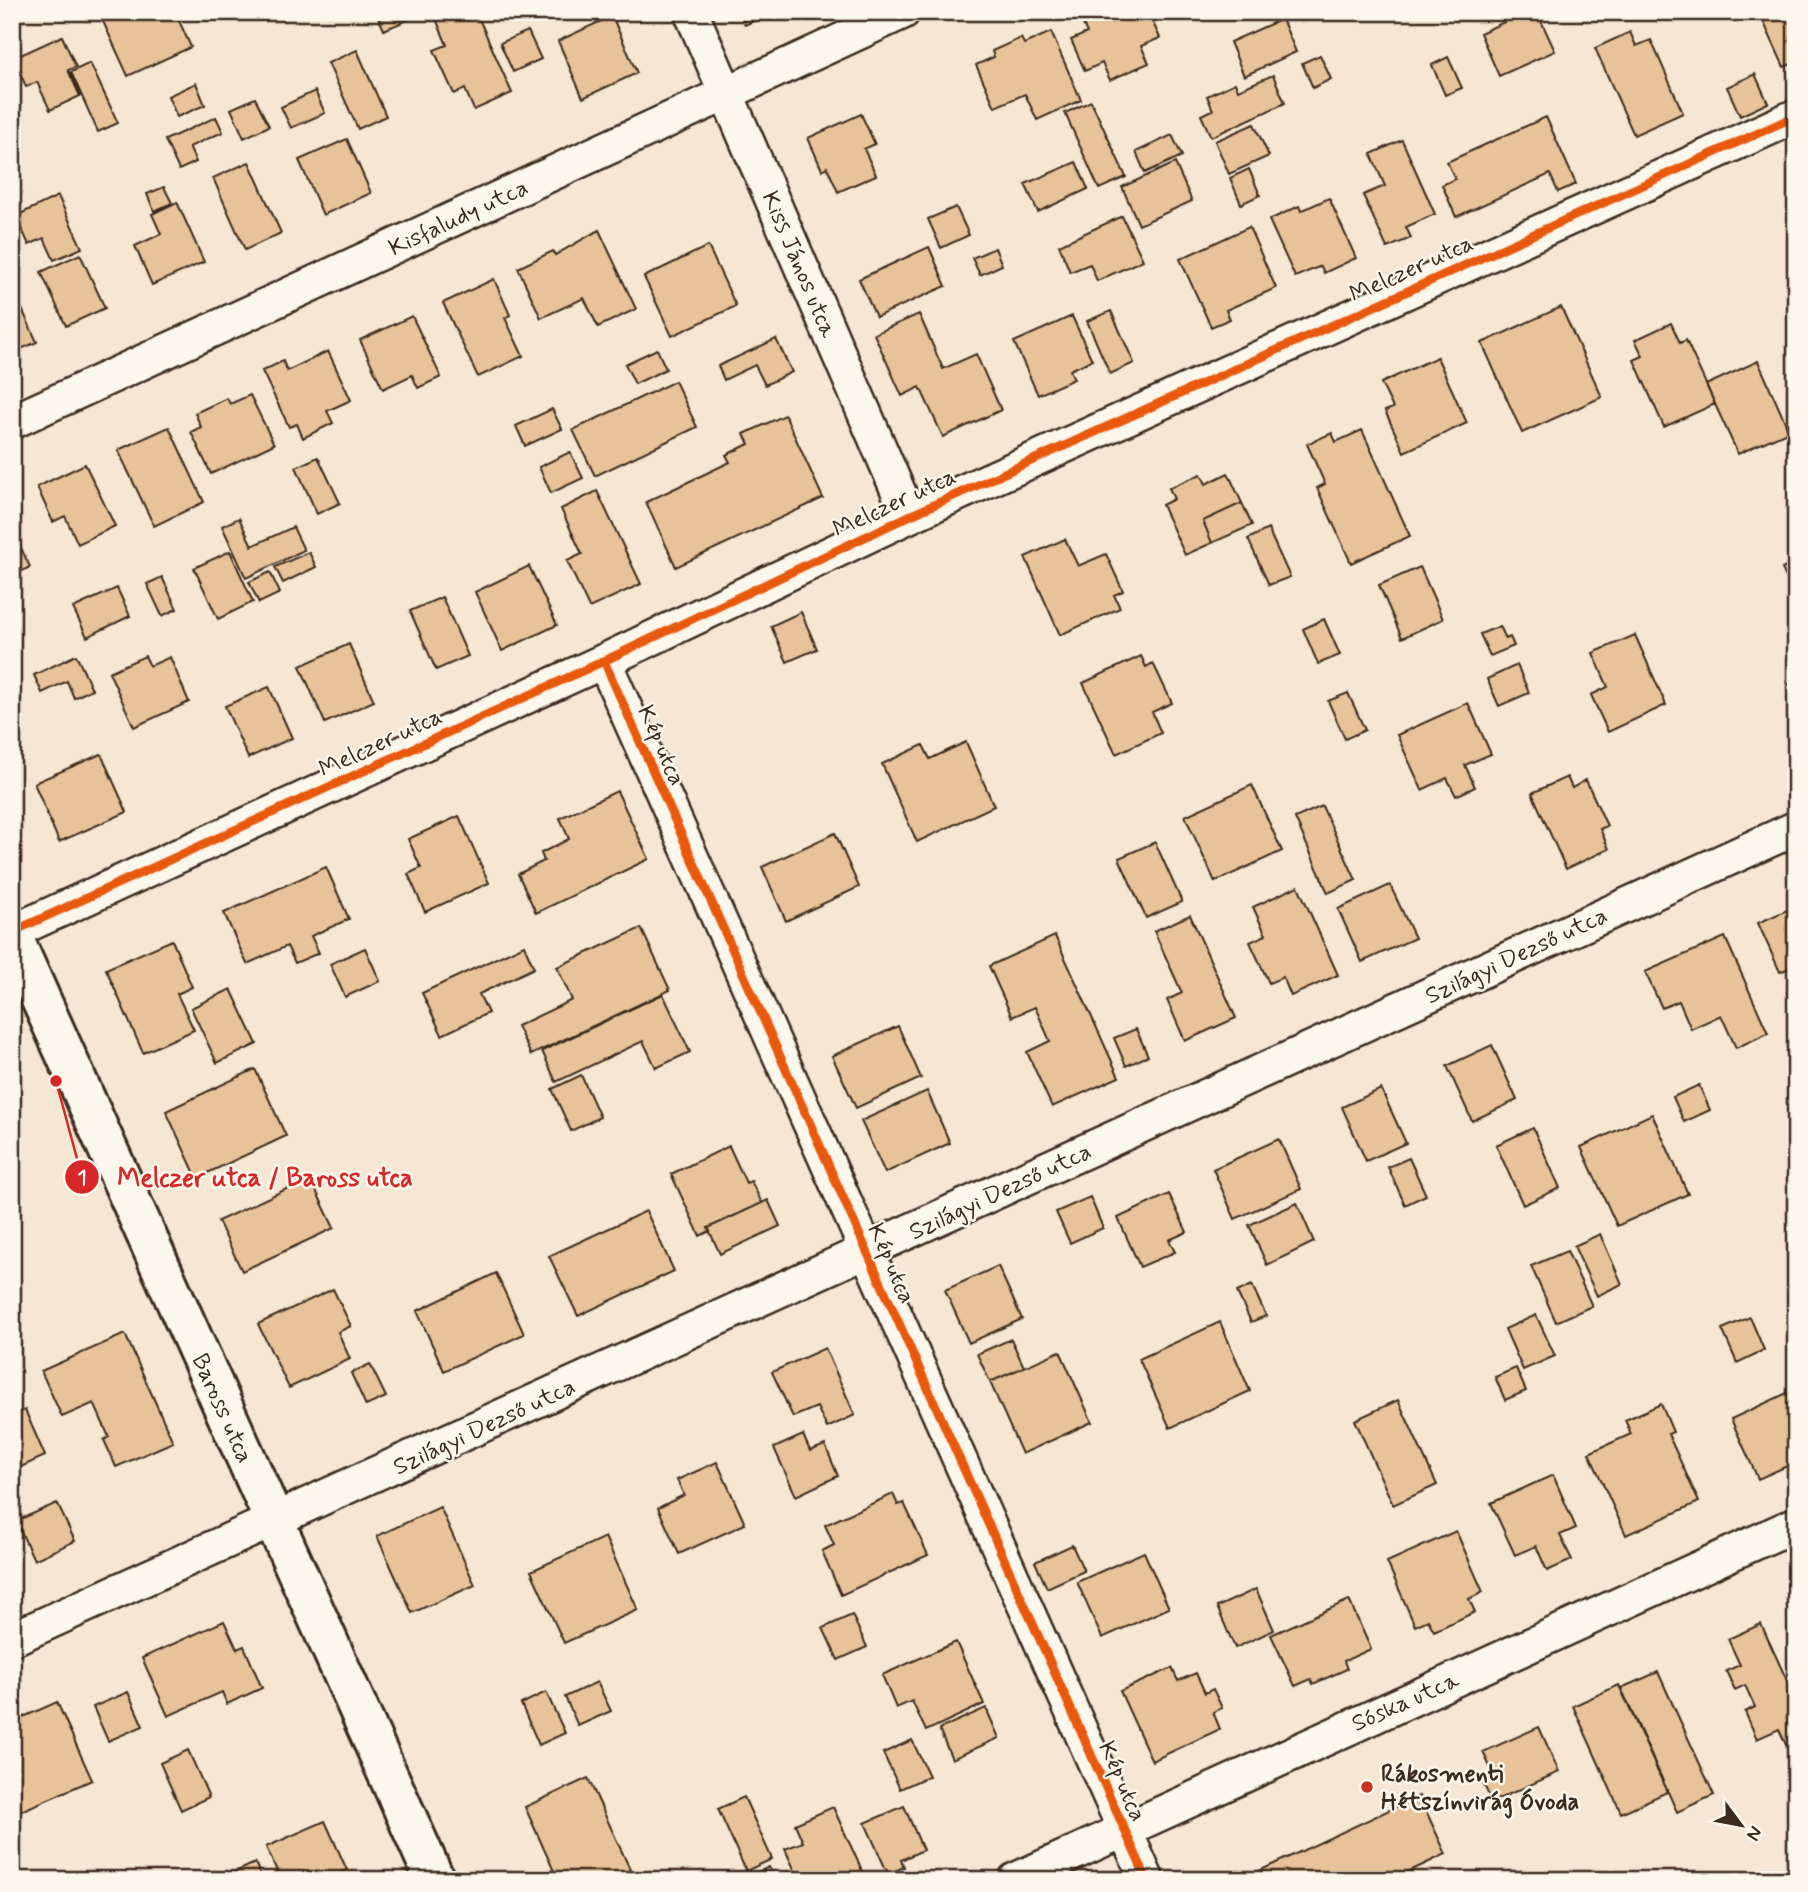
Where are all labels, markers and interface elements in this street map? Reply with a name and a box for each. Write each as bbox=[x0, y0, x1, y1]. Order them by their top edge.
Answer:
street label: Kisfaludy utca bbox=[384, 173, 533, 264]
street label: Kiss János utca bbox=[754, 187, 844, 343]
street label: Melczer utca bbox=[1345, 228, 1478, 310]
street label: Melczer utca bbox=[828, 461, 961, 545]
street label: Melczer utca bbox=[314, 701, 447, 785]
street label: Kép utca bbox=[629, 701, 692, 791]
street label: Szilágyi Dezső utca bbox=[1421, 901, 1613, 1012]
street label: Szilágyi Dezső utca bbox=[905, 1137, 1097, 1248]
callout: Melczer utca / Baross utca bbox=[64, 1153, 431, 1200]
text: Melczer utca / Baross utca bbox=[117, 1162, 413, 1196]
text: 1 bbox=[77, 1164, 87, 1192]
street label: Kép utca bbox=[859, 1219, 922, 1309]
street label: Baross utca bbox=[184, 1349, 259, 1468]
street label: Szilágyi Dezső utca bbox=[389, 1372, 581, 1483]
street label: Sóska utca bbox=[1347, 1665, 1465, 1740]
street label: Kép utca bbox=[1090, 1737, 1153, 1827]
place label: Rákosmenti Hétszínvirág Óvoda bbox=[1381, 1759, 1580, 1819]
marker: Rákosmenti Hétszínvirág Óvoda bbox=[1359, 1779, 1375, 1795]
north arrow bbox=[1706, 1790, 1776, 1860]
text: N bbox=[1740, 1821, 1768, 1845]

